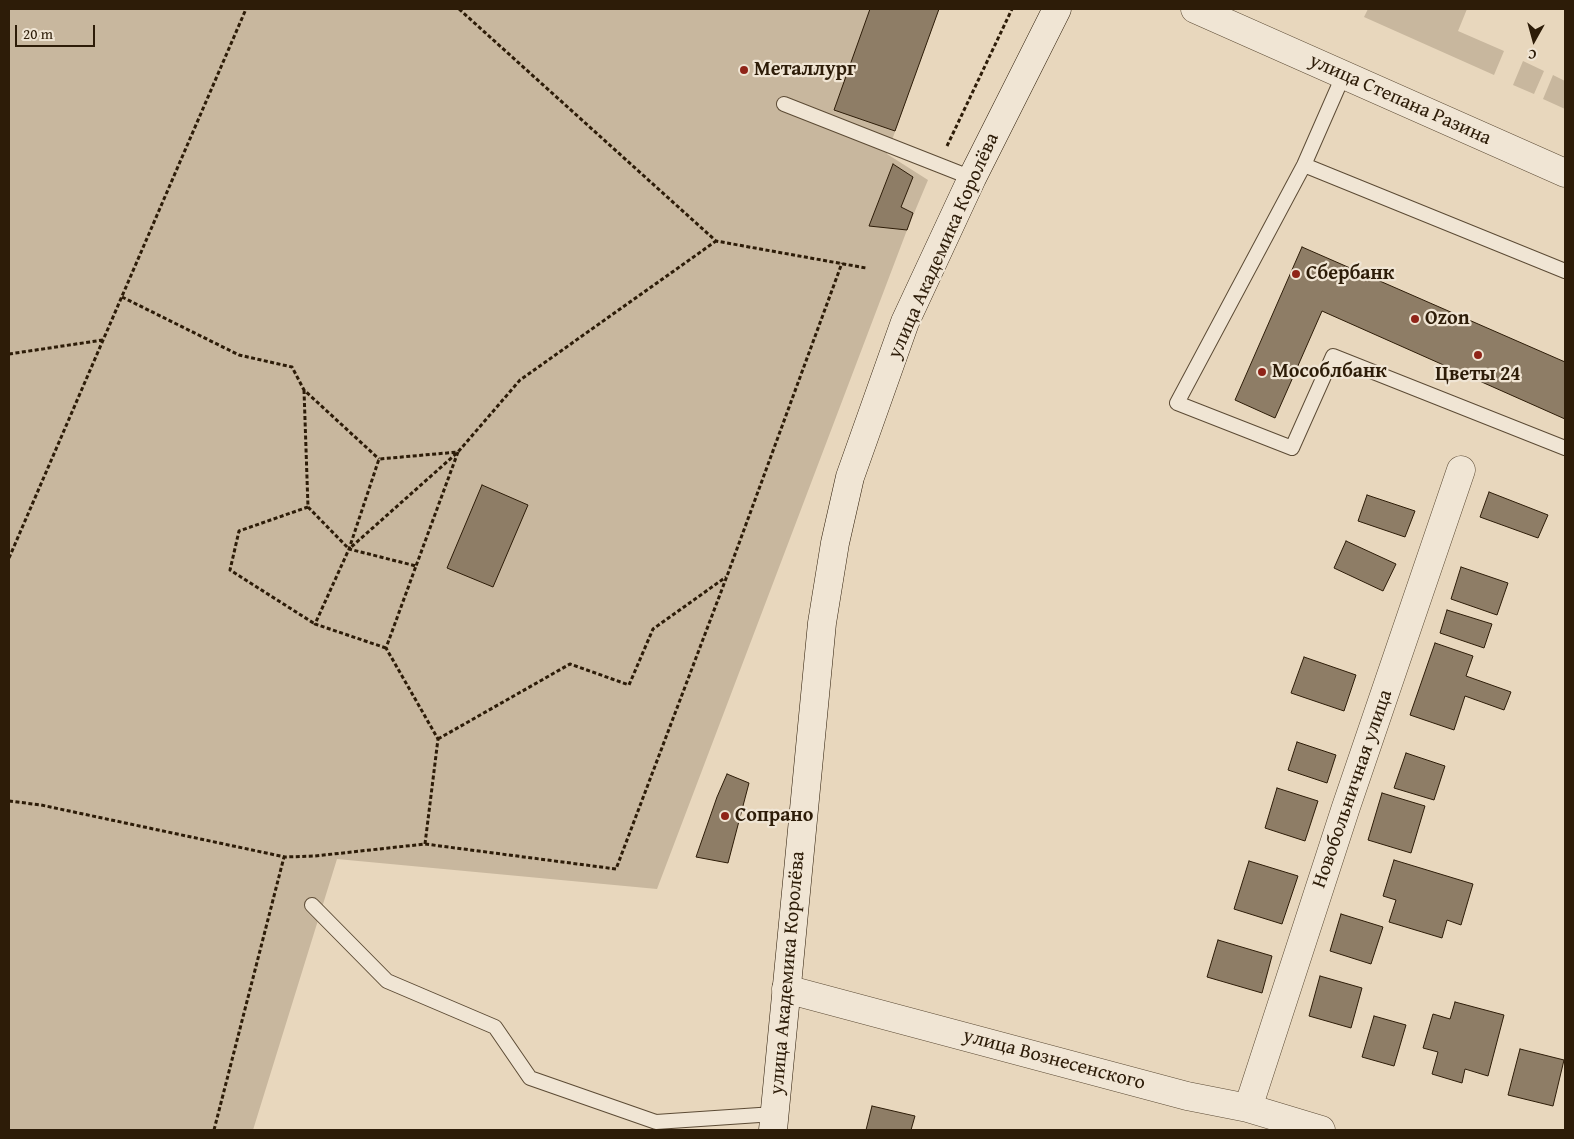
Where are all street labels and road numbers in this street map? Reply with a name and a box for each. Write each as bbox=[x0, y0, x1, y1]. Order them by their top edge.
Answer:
street label: улица Степана Разина bbox=[1305, 49, 1495, 151]
street label: улица Академика Королёва bbox=[883, 129, 1005, 363]
street label: Новобольничная улица bbox=[1308, 687, 1398, 891]
street label: улица Академика Королёва bbox=[765, 850, 811, 1096]
street label: улица Вознесенского bbox=[960, 1024, 1148, 1096]

